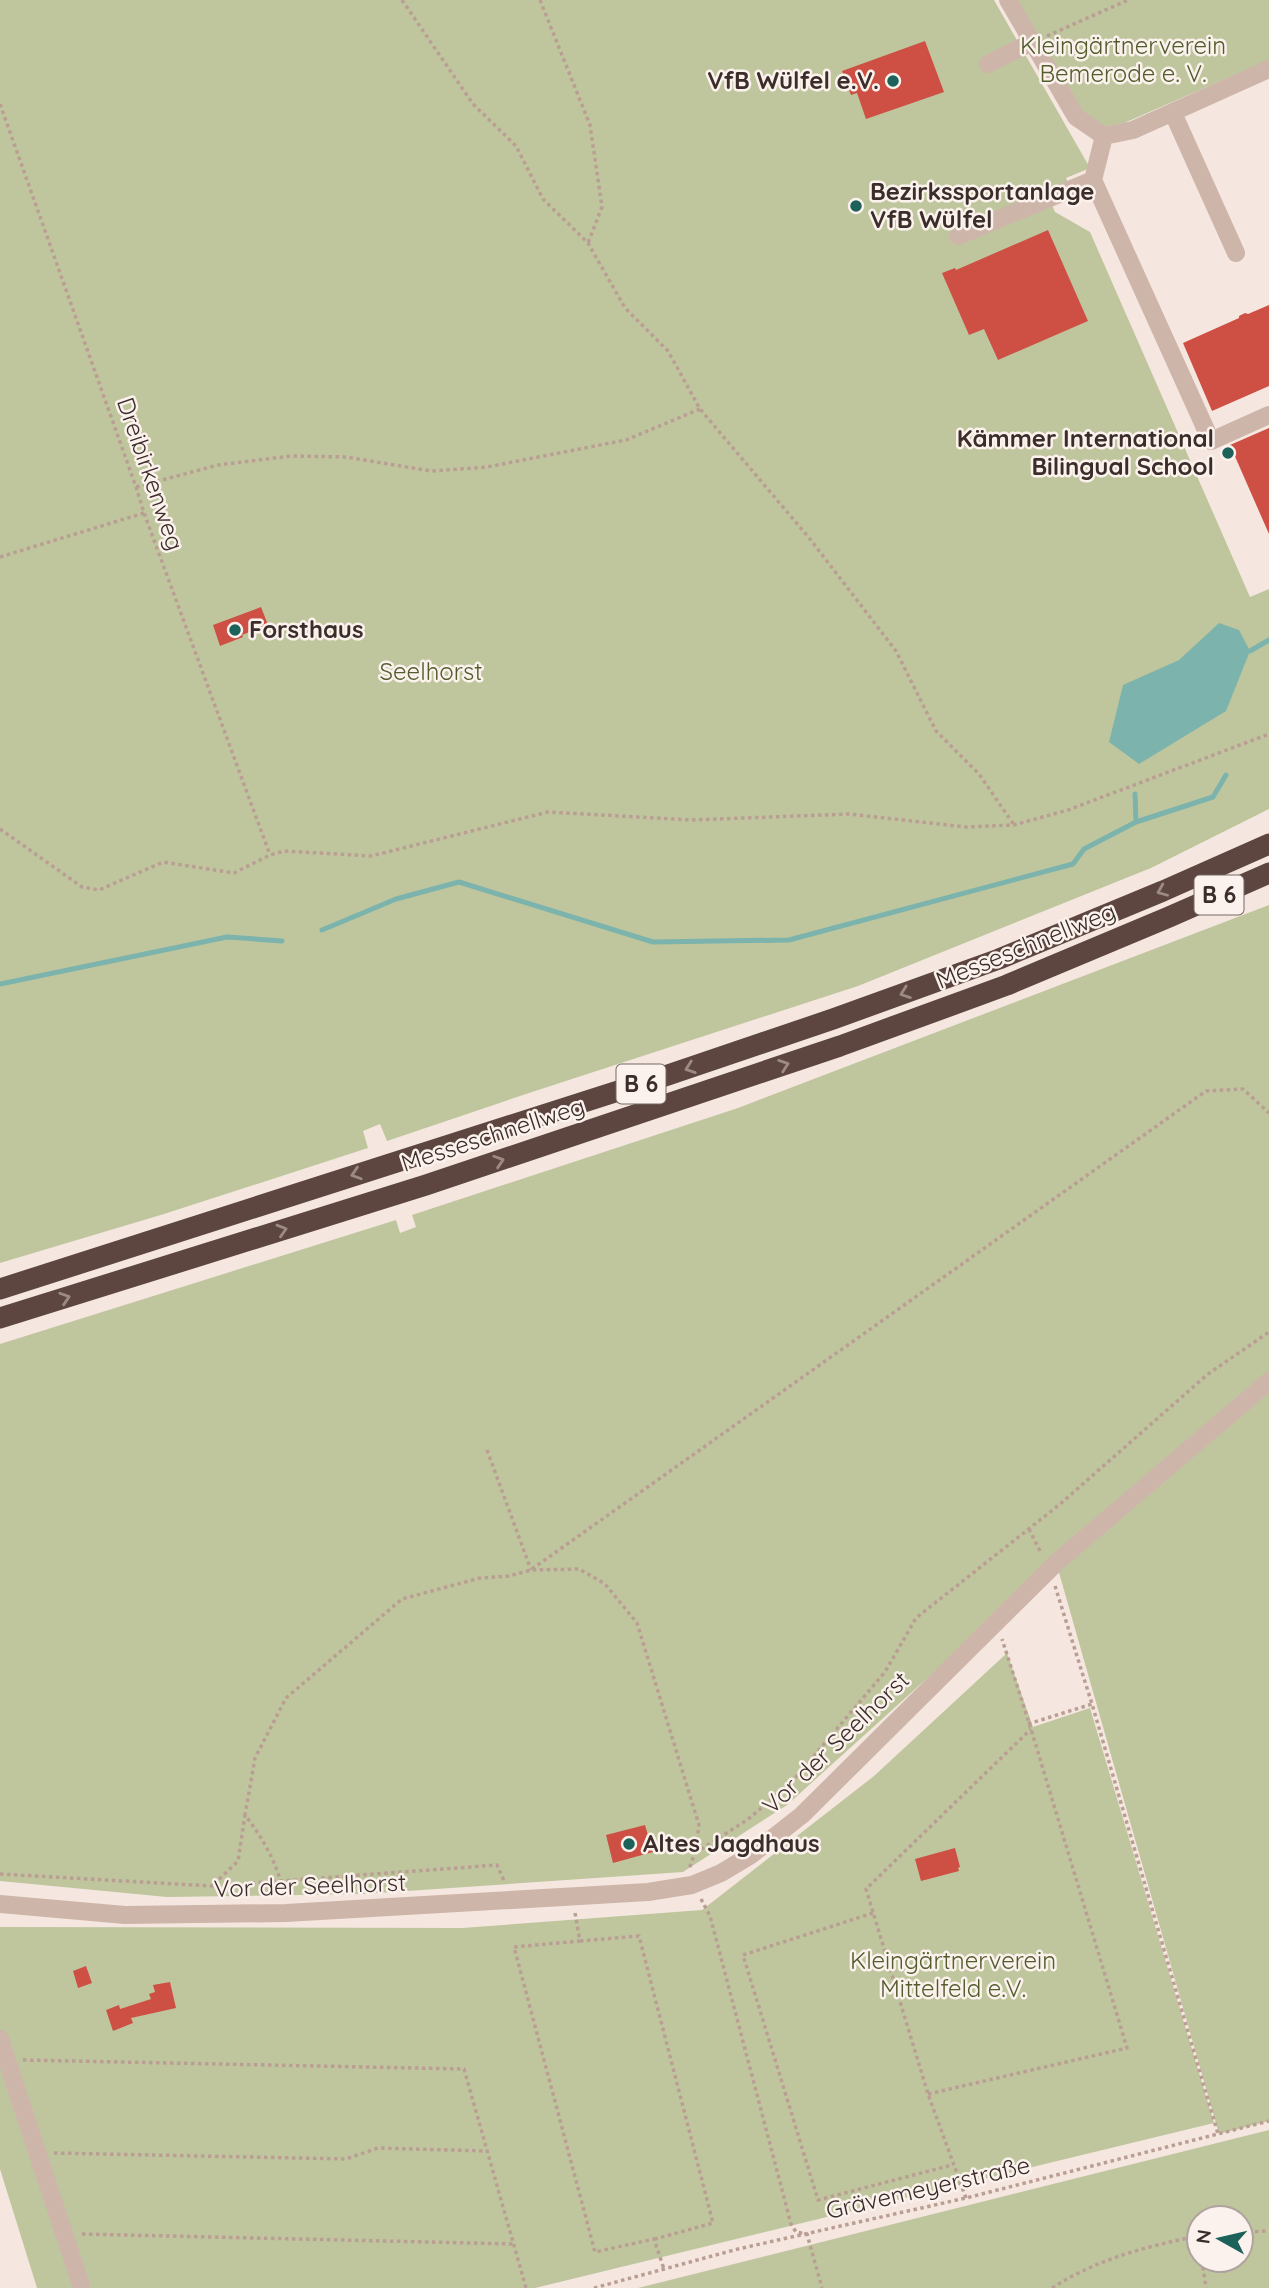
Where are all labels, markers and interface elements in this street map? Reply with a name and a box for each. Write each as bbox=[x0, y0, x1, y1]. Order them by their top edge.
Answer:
park label: Kleingärtnerverein Bemerode e. V. bbox=[1020, 30, 1226, 88]
place label: VfB Wülfel e.V. bbox=[707, 65, 879, 95]
marker: VfB Wülfel e.V. bbox=[885, 73, 901, 89]
place label: Bezirkssportanlage VfB Wülfel bbox=[870, 176, 1094, 234]
marker: Bezirkssportanlage VfB Wülfel bbox=[848, 198, 864, 214]
street label: Dreibirkenweg bbox=[111, 393, 191, 554]
place label: Kämmer International Bilingual School bbox=[957, 423, 1214, 481]
marker: Kämmer International Bilingual School bbox=[1220, 445, 1236, 461]
place label: Forsthaus bbox=[249, 614, 363, 644]
marker: Forsthaus bbox=[227, 622, 243, 638]
park label: Seelhorst bbox=[380, 656, 482, 686]
road number: B 6 bbox=[1194, 876, 1244, 914]
one-way arrow bbox=[1156, 883, 1168, 897]
street label: Messeschnellweg bbox=[931, 895, 1120, 995]
one-way arrow bbox=[899, 985, 911, 999]
one-way arrow bbox=[778, 1059, 790, 1073]
one-way arrow bbox=[684, 1060, 696, 1074]
road number: B 6 bbox=[616, 1064, 666, 1104]
street label: Messeschnellweg bbox=[397, 1090, 588, 1178]
one-way arrow bbox=[492, 1155, 505, 1169]
one-way arrow bbox=[351, 1166, 363, 1180]
one-way arrow bbox=[276, 1223, 288, 1238]
one-way arrow bbox=[59, 1291, 71, 1306]
street label: Vor der Seelhorst bbox=[756, 1665, 915, 1820]
place label: Altes Jagdhaus bbox=[643, 1828, 820, 1858]
marker: Altes Jagdhaus bbox=[621, 1836, 637, 1852]
street label: Vor der Seelhorst bbox=[213, 1867, 407, 1903]
park label: Kleingärtnerverein Mittelfeld e.V. bbox=[850, 1945, 1056, 2003]
street label: Grävemeyerstraße bbox=[823, 2149, 1033, 2225]
north arrow bbox=[1185, 2204, 1255, 2274]
text: N bbox=[1190, 2228, 1216, 2245]

